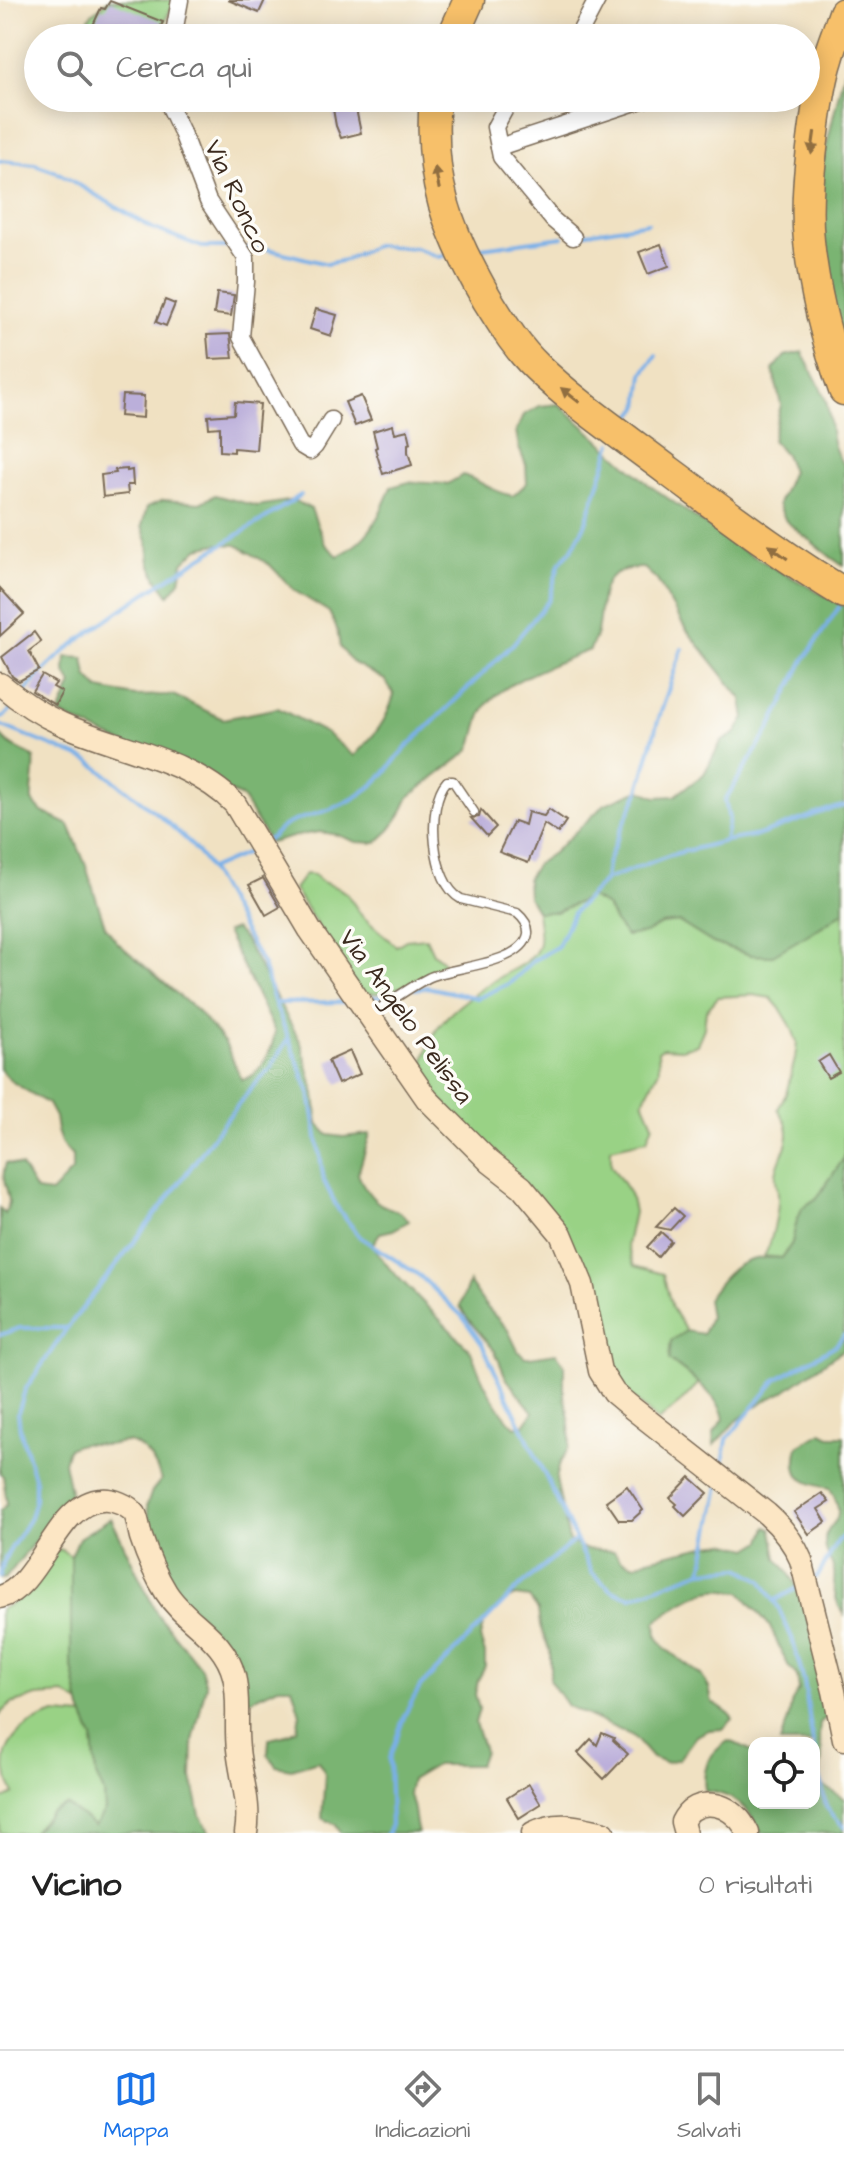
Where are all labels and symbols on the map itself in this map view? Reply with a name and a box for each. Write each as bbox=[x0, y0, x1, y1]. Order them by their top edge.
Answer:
one-way arrow bbox=[806, 131, 819, 156]
street label: Via Ronco bbox=[195, 134, 279, 259]
one-way arrow bbox=[430, 165, 443, 190]
one-way arrow bbox=[560, 387, 580, 404]
one-way arrow bbox=[768, 544, 788, 560]
street label: Via Angelo Pelissa bbox=[329, 922, 482, 1113]

